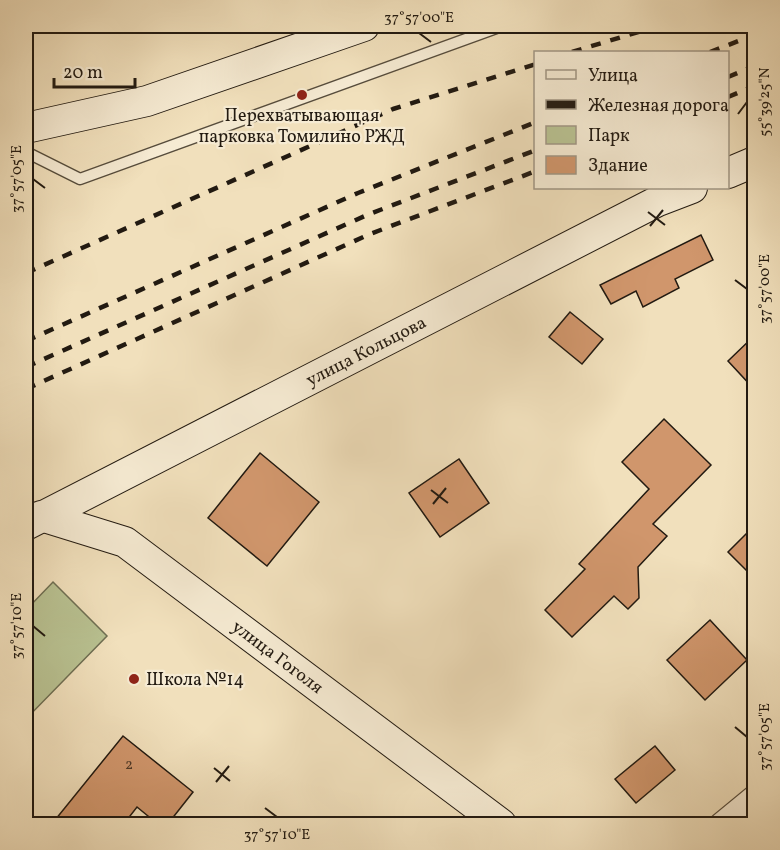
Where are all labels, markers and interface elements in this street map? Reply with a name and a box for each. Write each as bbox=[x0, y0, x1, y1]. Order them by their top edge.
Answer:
text: 37°57'00"E bbox=[384, 8, 454, 29]
scale bar bbox=[54, 51, 135, 89]
legend bbox=[534, 51, 729, 189]
text: 20 m bbox=[63, 61, 103, 86]
text: Улица bbox=[588, 64, 638, 89]
text: 55°39'25"N bbox=[755, 67, 776, 137]
marker: Перехватывающая парковка Томилино РЖД bbox=[295, 88, 309, 102]
text: Железная дорога bbox=[588, 94, 729, 119]
place label: Перехватывающая парковка Томилино РЖД bbox=[199, 104, 405, 150]
text: Парк bbox=[588, 124, 630, 149]
text: 37°57'05"E bbox=[7, 145, 28, 213]
text: Здание bbox=[588, 154, 648, 179]
text: 37°57'00"E bbox=[755, 254, 776, 324]
street label: улица Кольцова bbox=[302, 311, 431, 393]
text: 37°57'10"E bbox=[7, 593, 28, 659]
street label: улица Гоголя bbox=[226, 615, 328, 700]
place label: Школа №14 bbox=[146, 668, 244, 693]
marker: Школа №14 bbox=[127, 672, 141, 686]
text: 37°57'05"E bbox=[755, 703, 776, 771]
house number: 2 bbox=[125, 755, 133, 776]
text: 37°57'10"E bbox=[244, 825, 310, 846]

